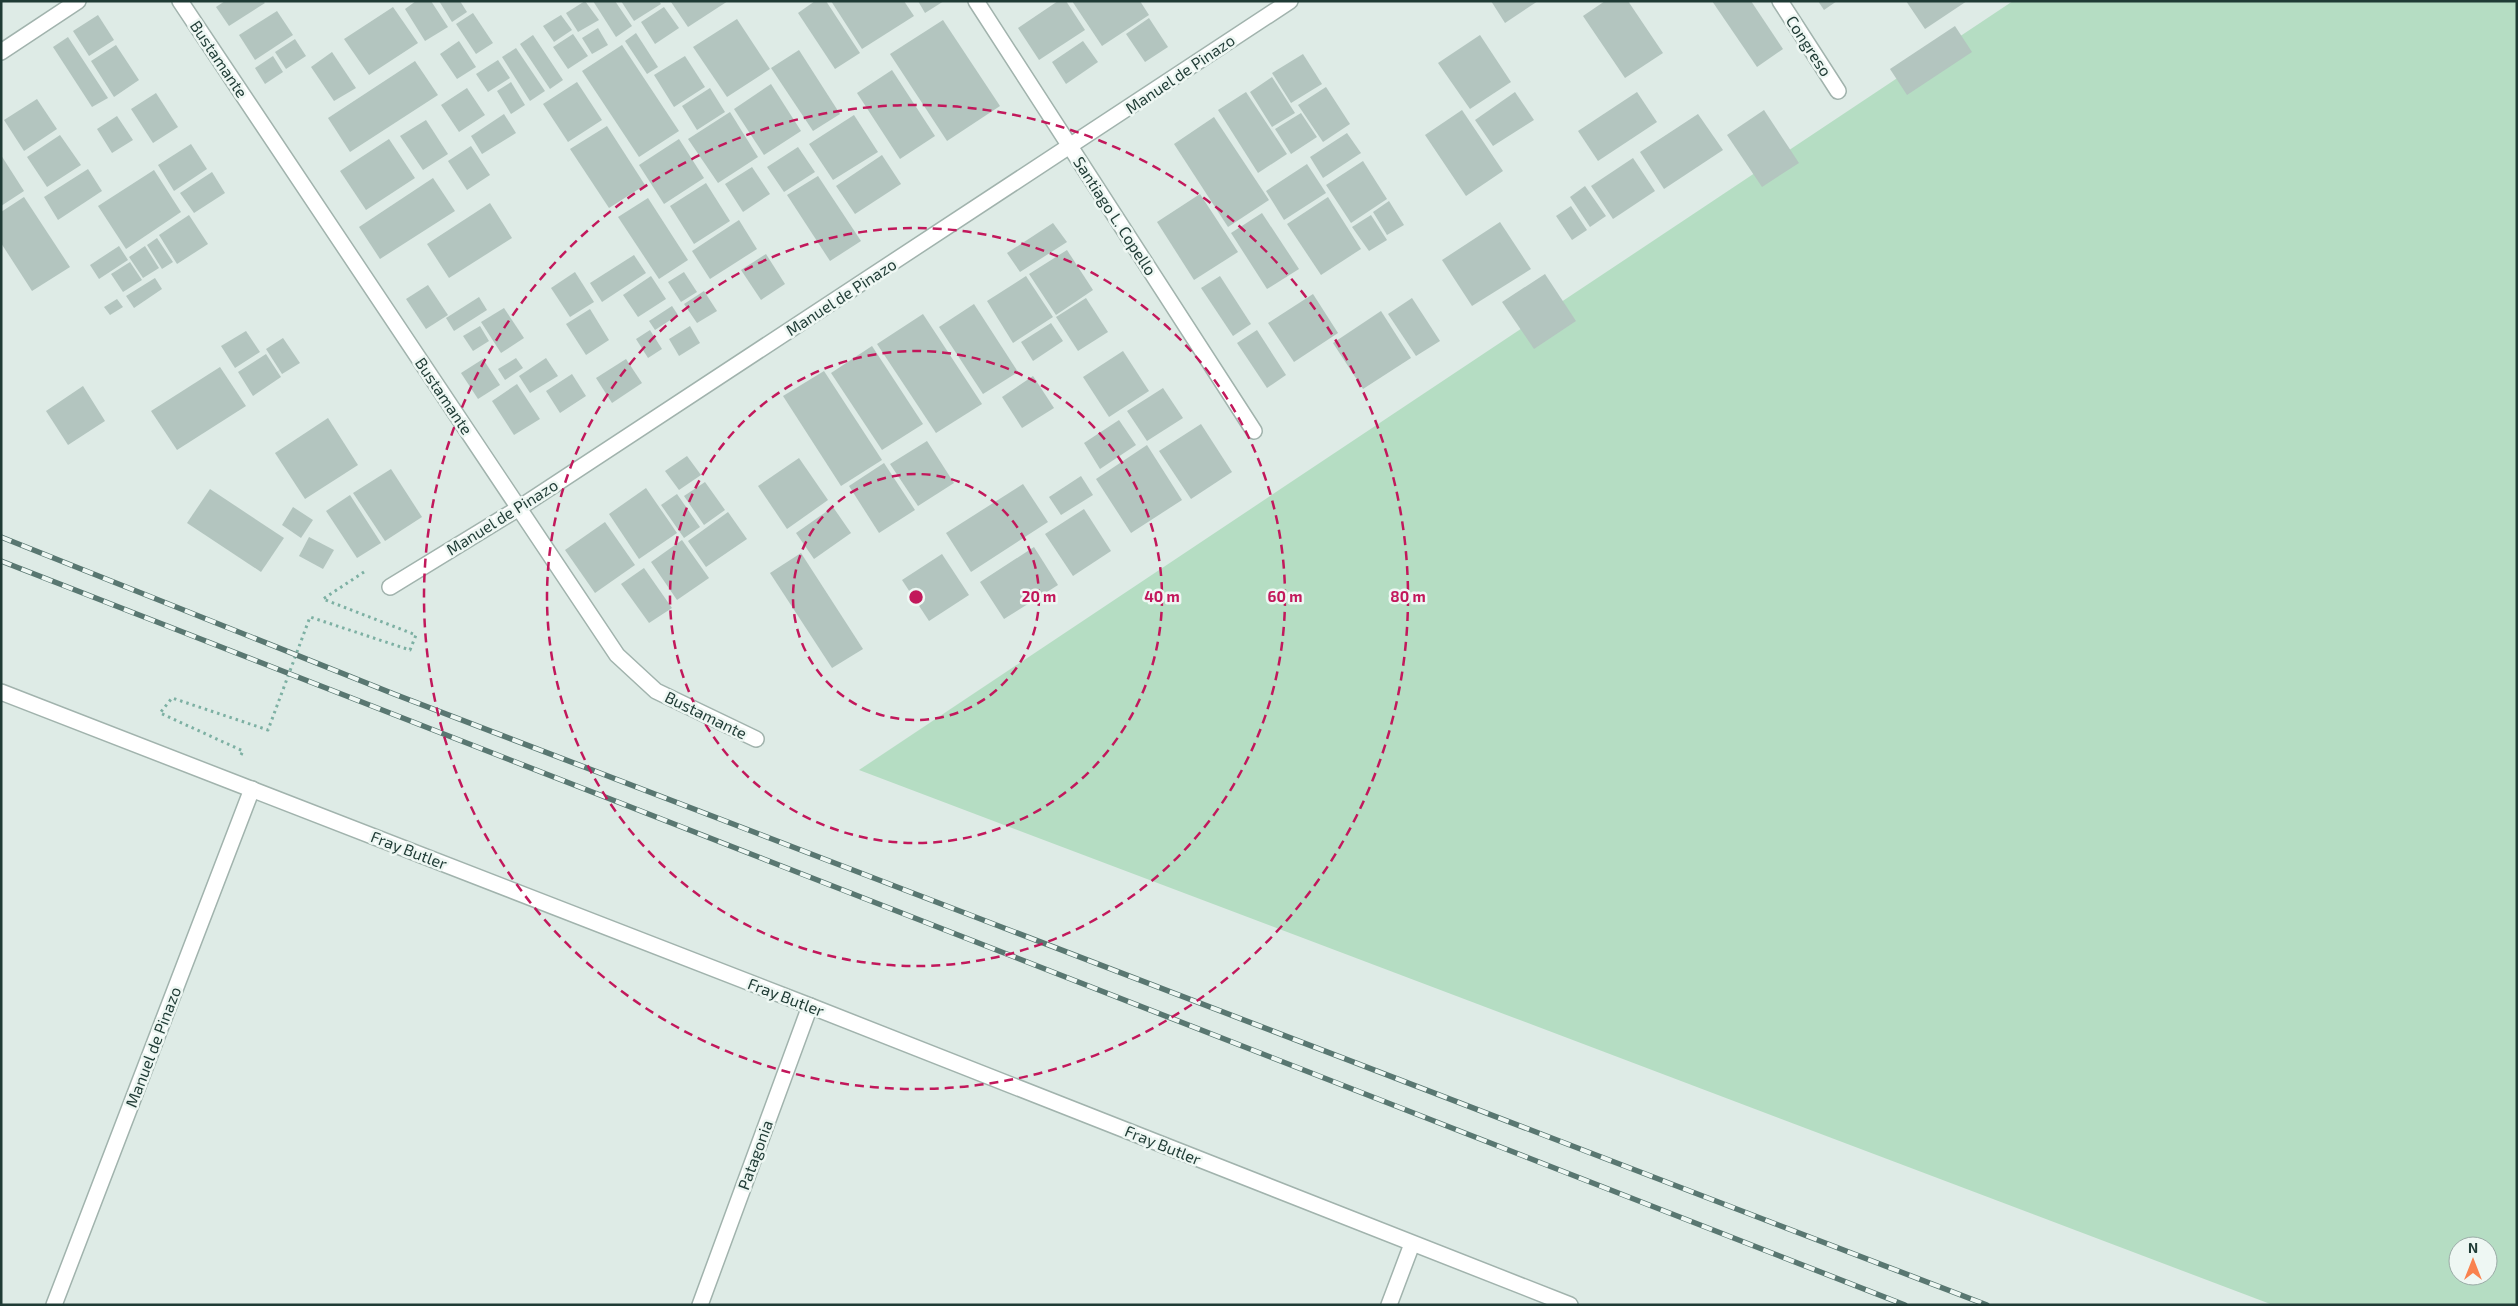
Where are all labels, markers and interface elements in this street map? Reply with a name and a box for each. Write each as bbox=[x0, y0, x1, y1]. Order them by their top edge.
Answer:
street label: Congreso bbox=[1783, 12, 1836, 80]
street label: Bustamante bbox=[187, 17, 252, 101]
street label: Manuel de Pinazo bbox=[1121, 30, 1238, 117]
street label: Santiago L. Copello bbox=[1070, 153, 1161, 279]
street label: Manuel de Pinazo bbox=[782, 254, 899, 339]
street label: Bustamante bbox=[412, 354, 477, 438]
street label: Manuel de Pinazo bbox=[443, 475, 561, 558]
text: 20 m bbox=[1022, 587, 1056, 605]
text: 40 m bbox=[1144, 587, 1180, 605]
text: 60 m bbox=[1268, 587, 1302, 605]
text: 80 m bbox=[1390, 587, 1426, 605]
centre of rings bbox=[907, 588, 925, 606]
street label: Bustamante bbox=[662, 687, 750, 743]
street label: Fray Butler bbox=[368, 826, 451, 873]
street label: Fray Butler bbox=[745, 973, 828, 1020]
street label: Manuel de Pinazo bbox=[121, 984, 184, 1110]
street label: Patagonia bbox=[733, 1117, 776, 1192]
street label: Fray Butler bbox=[1122, 1121, 1204, 1169]
north arrow bbox=[2448, 1236, 2498, 1286]
text: N bbox=[2468, 1239, 2478, 1256]

